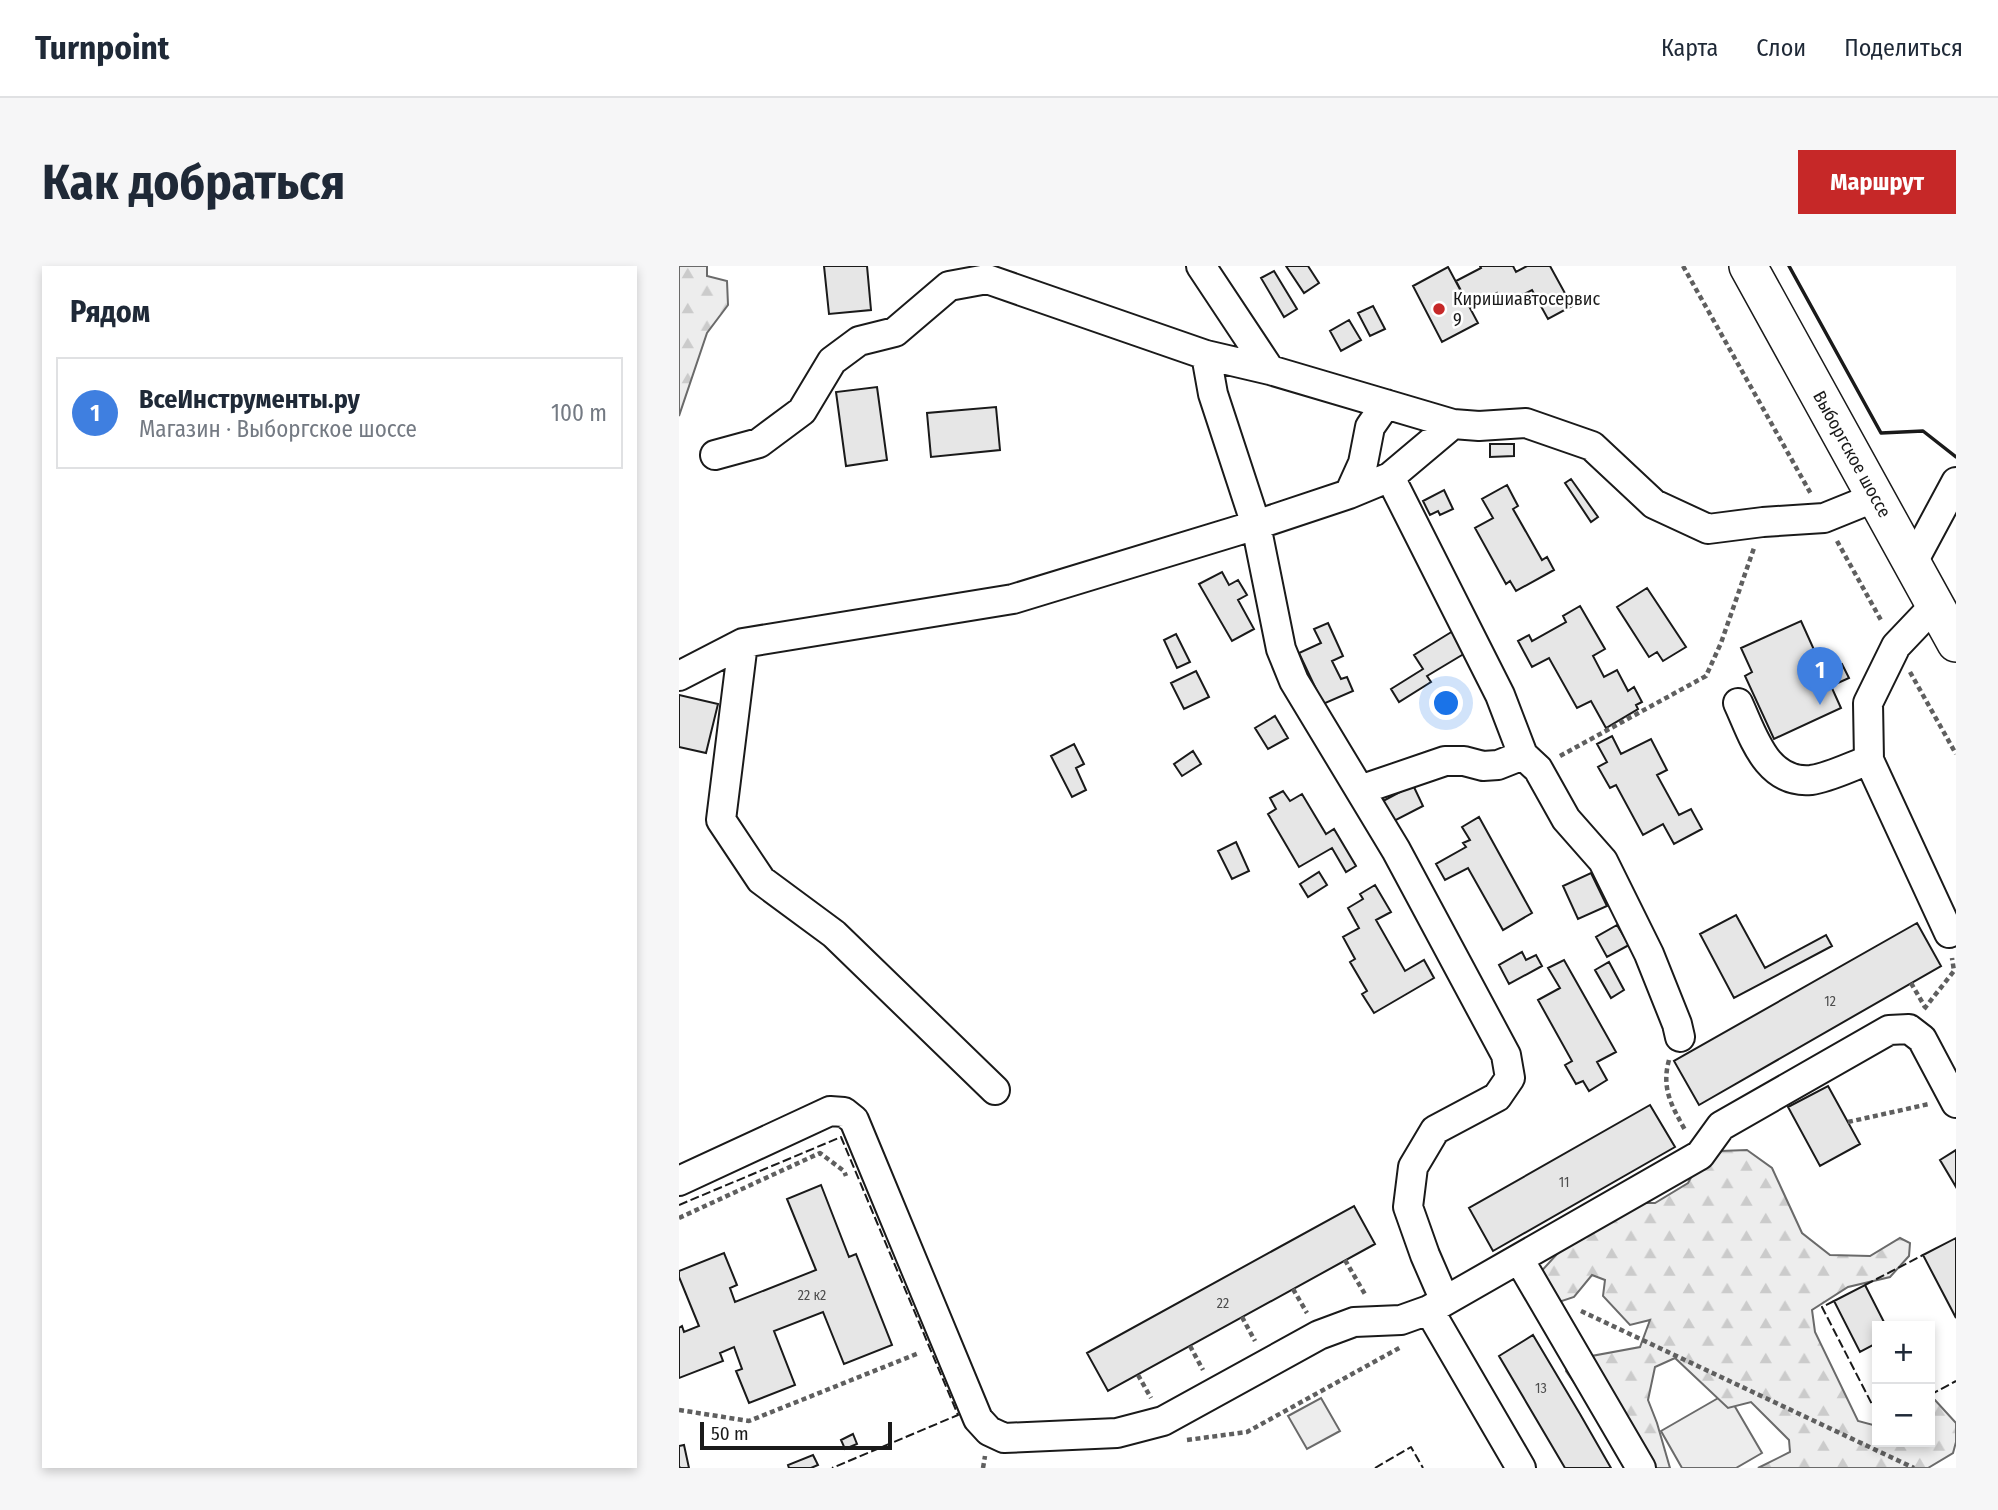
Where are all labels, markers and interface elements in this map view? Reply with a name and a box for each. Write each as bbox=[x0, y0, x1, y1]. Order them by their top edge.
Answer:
text: Turnpoint bbox=[35, 28, 169, 68]
text: Карта bbox=[1661, 34, 1718, 62]
text: Слои bbox=[1756, 34, 1806, 62]
text: Поделиться bbox=[1844, 34, 1963, 62]
button: Маршрут bbox=[1798, 150, 1956, 214]
text: Как добраться bbox=[42, 153, 345, 212]
place label: Киришиавтосервис 9 bbox=[1453, 288, 1600, 331]
text: Рядом bbox=[70, 294, 150, 330]
marker: Киришиавтосервис 9 bbox=[1431, 301, 1447, 317]
text: ВсеИнструменты.ру bbox=[139, 384, 360, 415]
street label: Выборгское шоссе bbox=[1808, 387, 1896, 522]
text: 1 bbox=[90, 399, 100, 427]
text: 100 m bbox=[551, 399, 607, 427]
text: Магазин · Выборгское шоссе bbox=[139, 415, 417, 443]
pin: 1 bbox=[1797, 647, 1843, 705]
your location bbox=[1429, 686, 1463, 720]
house number: 12 bbox=[1824, 993, 1836, 1010]
house number: 11 bbox=[1559, 1174, 1569, 1191]
house number: 22 к2 bbox=[798, 1287, 826, 1304]
house number: 22 bbox=[1217, 1295, 1229, 1312]
map controls bbox=[1872, 1321, 1935, 1447]
button: + bbox=[1872, 1321, 1935, 1384]
house number: 13 bbox=[1535, 1380, 1547, 1397]
button: − bbox=[1872, 1384, 1935, 1447]
scale bar bbox=[700, 1419, 893, 1451]
text: 50 m bbox=[711, 1422, 749, 1445]

